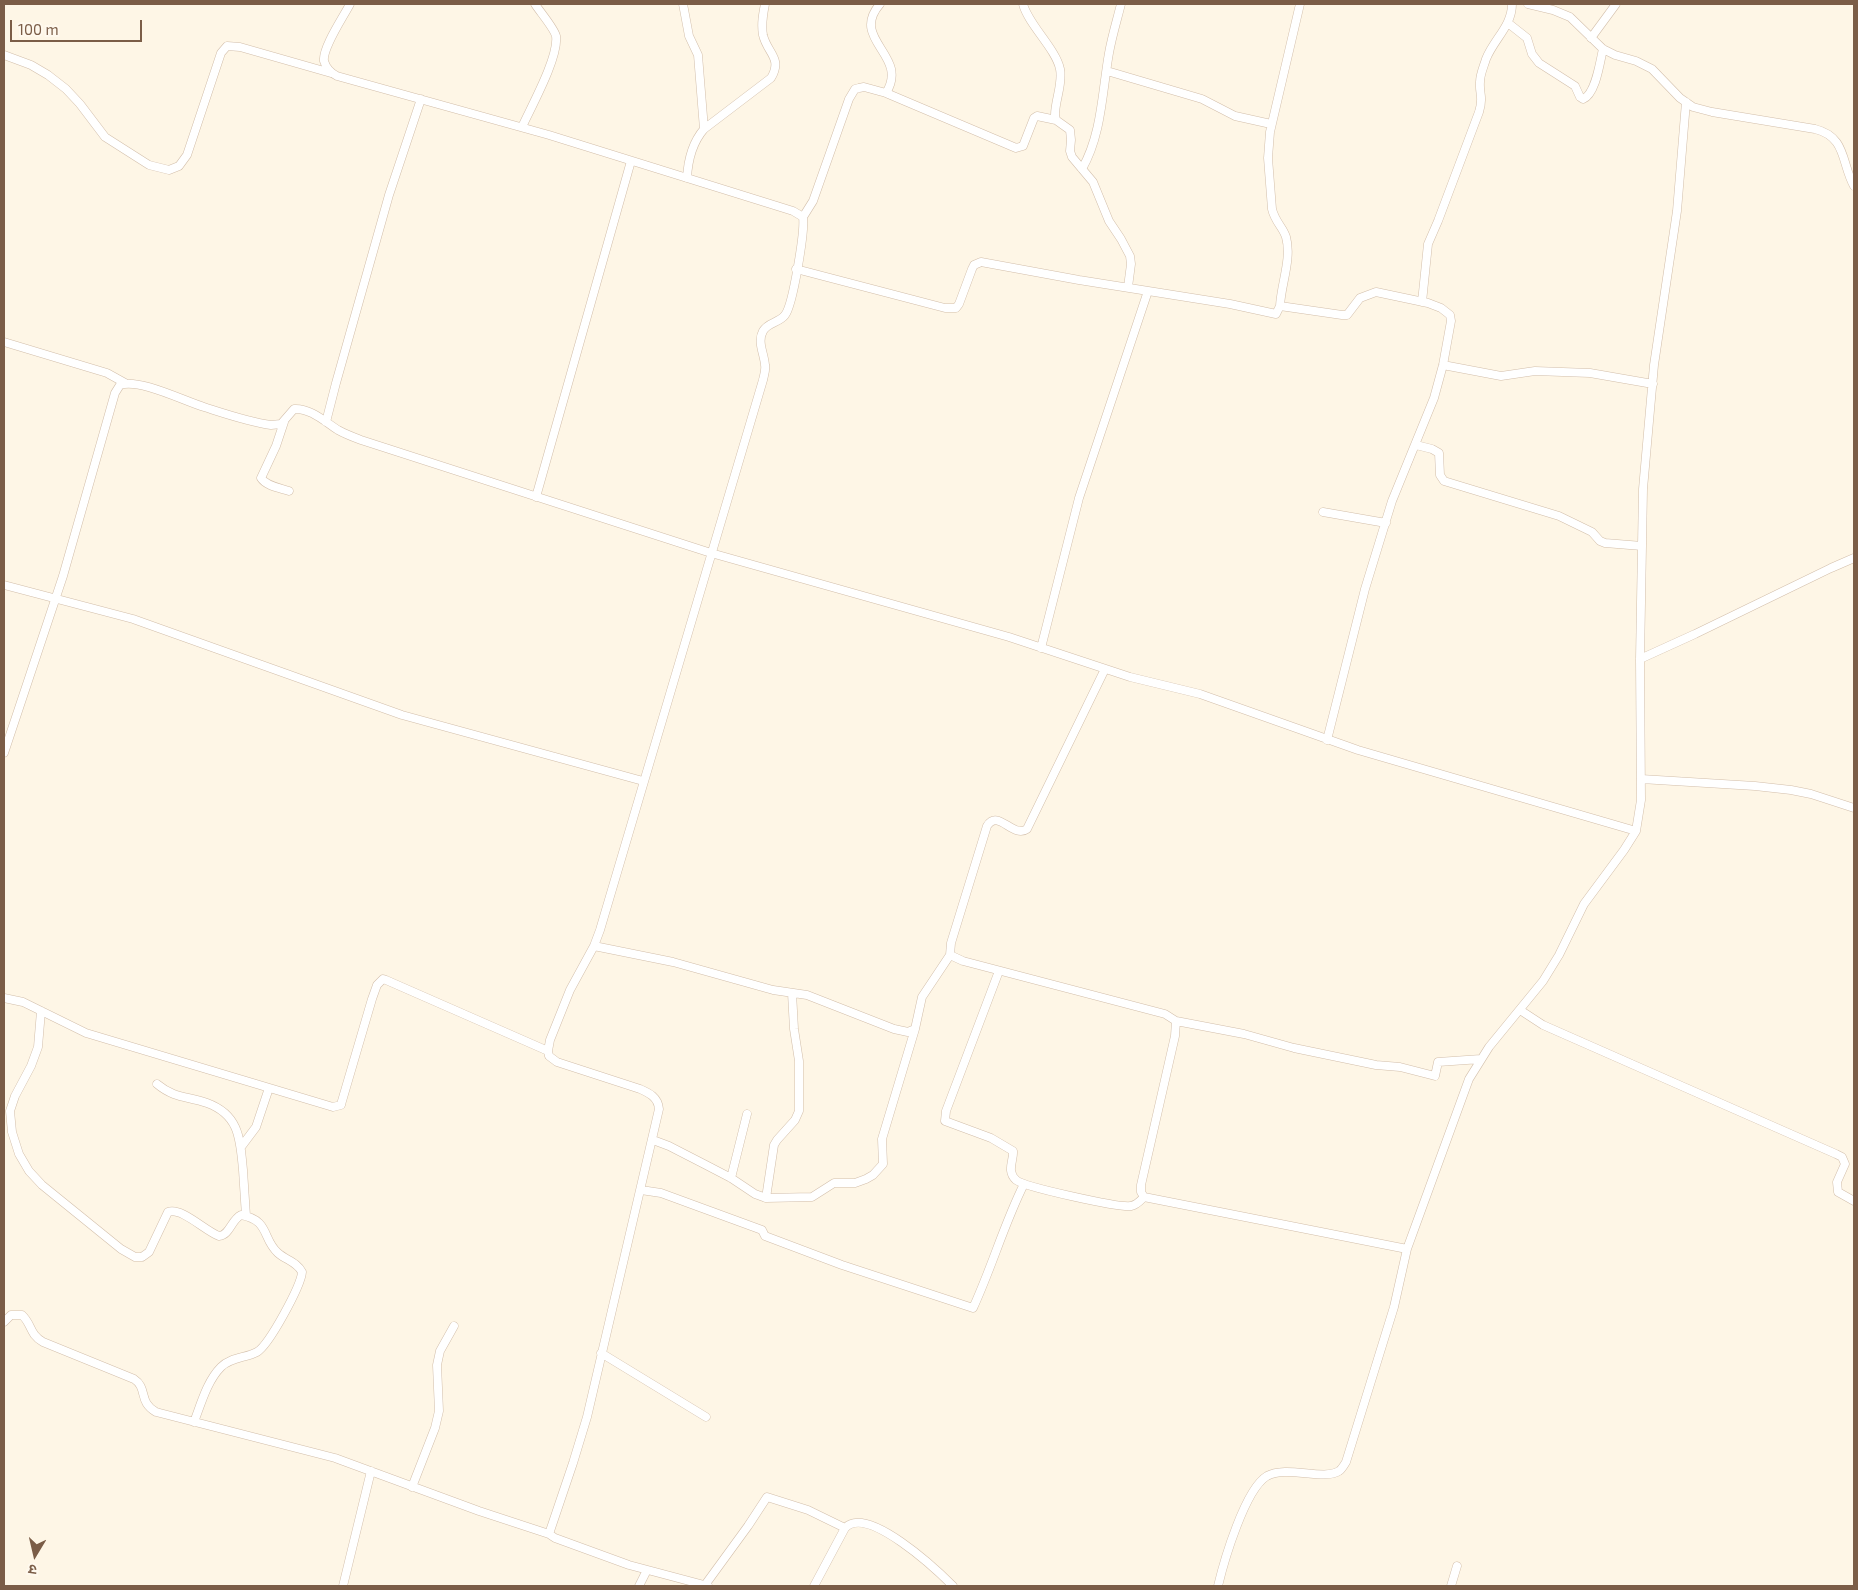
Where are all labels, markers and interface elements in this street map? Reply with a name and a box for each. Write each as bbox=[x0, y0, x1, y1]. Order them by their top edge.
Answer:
scale bar bbox=[12, 10, 145, 42]
text: 100 m bbox=[18, 20, 59, 38]
north arrow bbox=[10, 1530, 60, 1580]
text: उ bbox=[27, 1561, 38, 1579]

